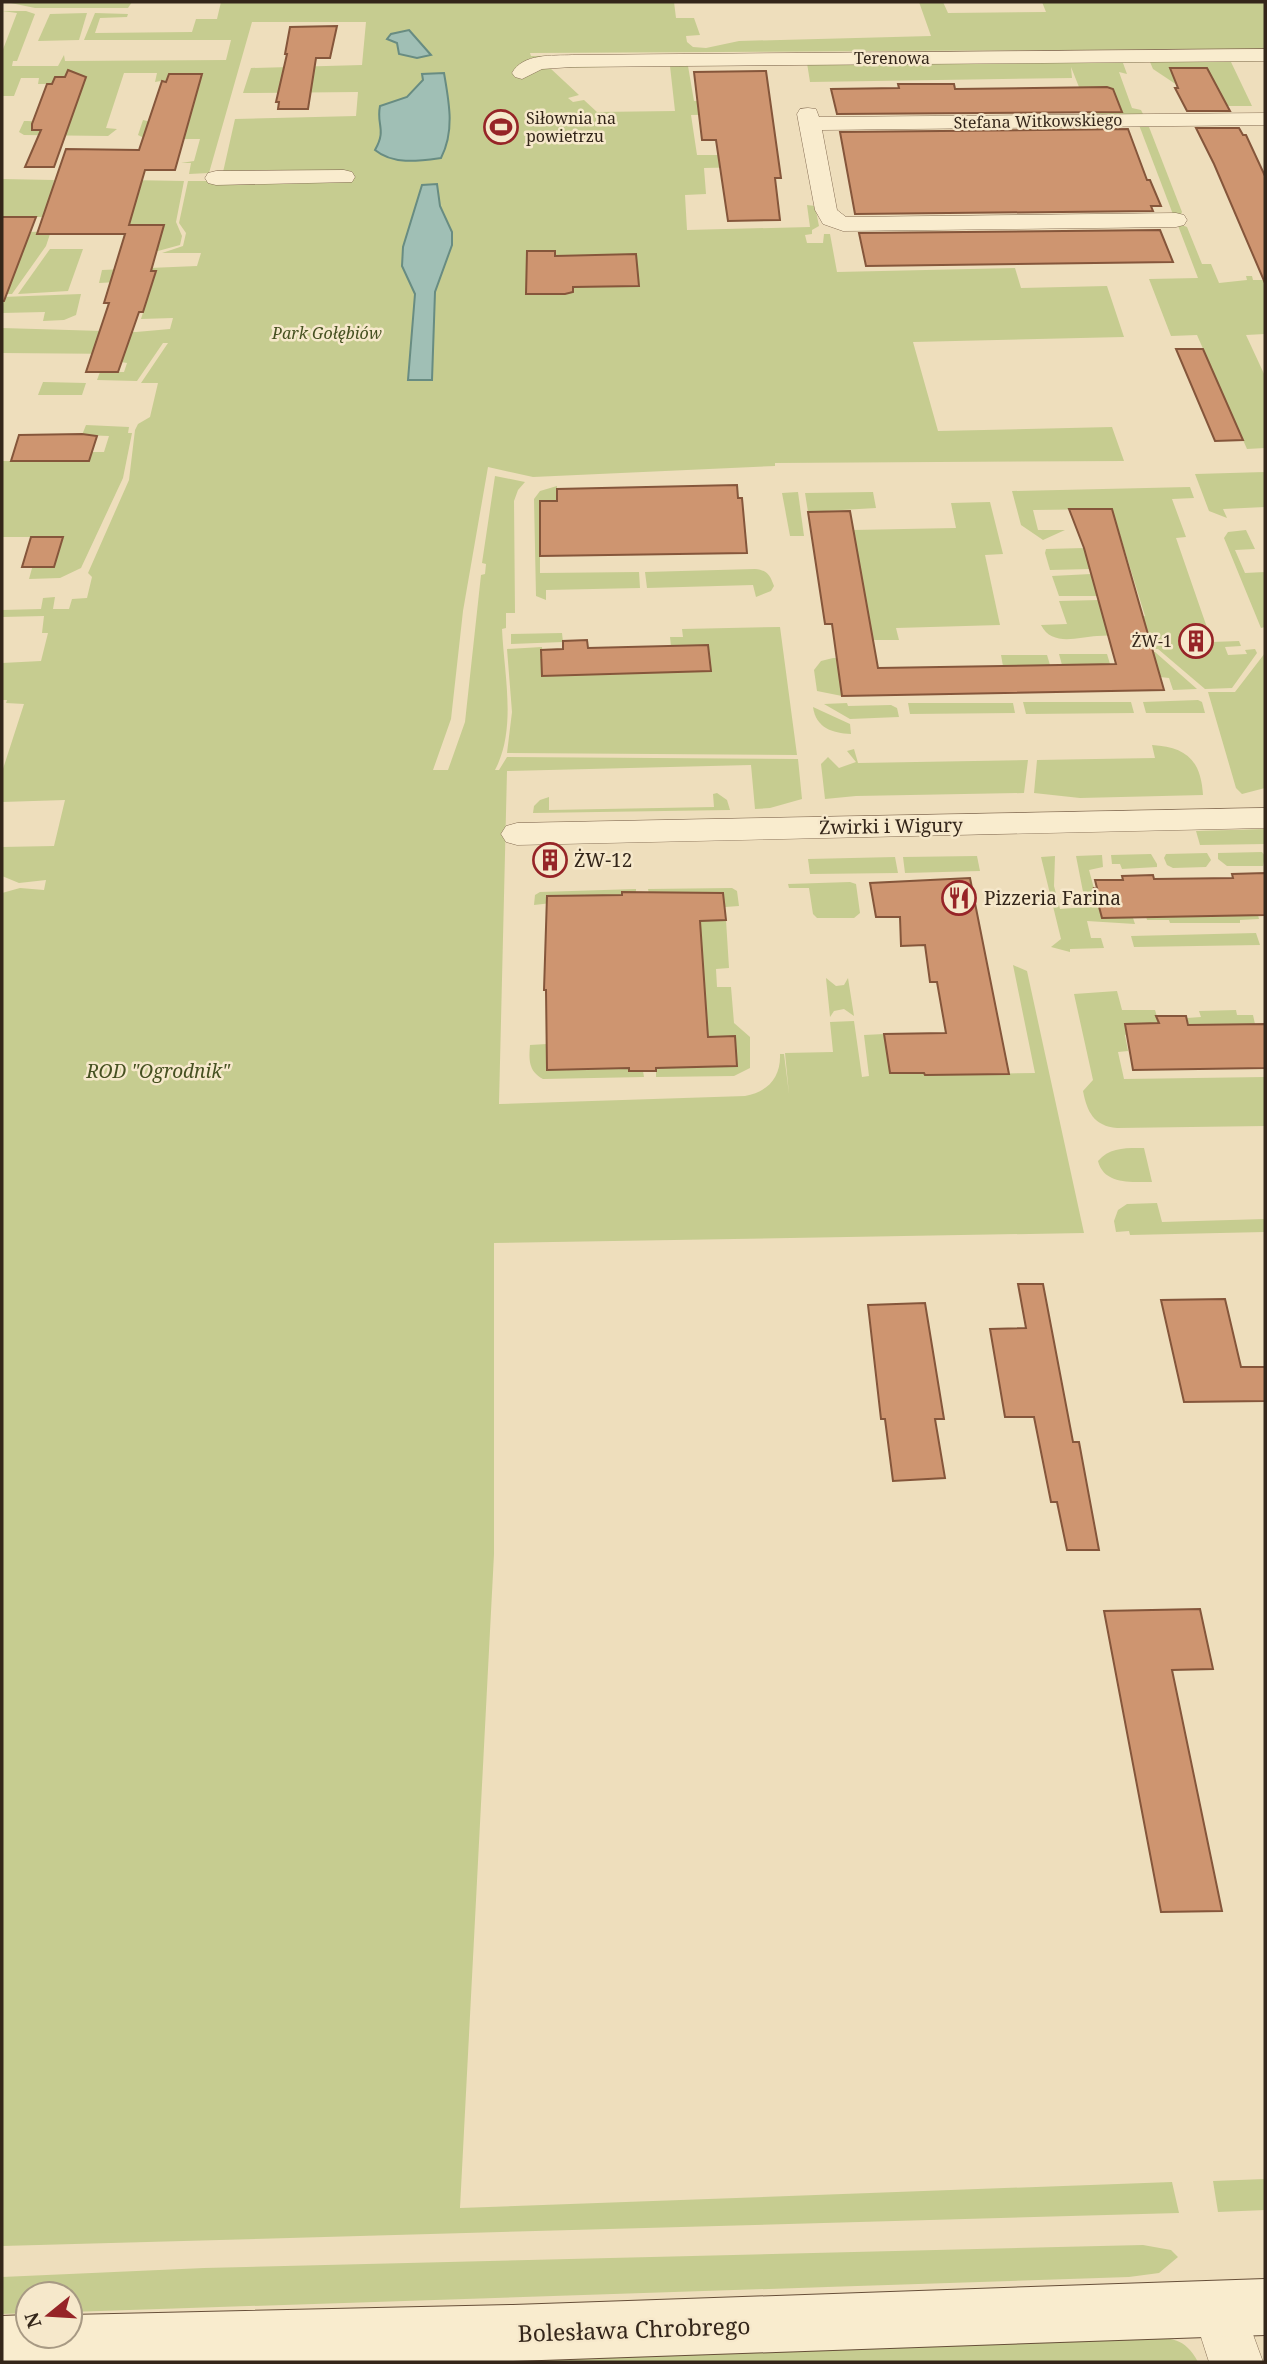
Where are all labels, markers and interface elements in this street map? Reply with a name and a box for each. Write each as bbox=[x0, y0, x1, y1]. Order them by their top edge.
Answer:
street label: Terenowa bbox=[854, 47, 930, 69]
place label: Siłownia na powietrzu bbox=[526, 107, 616, 147]
sports icon: Siłownia na powietrzu bbox=[482, 108, 520, 146]
street label: Stefana Witkowskiego bbox=[953, 109, 1123, 133]
park label: Park Gołębiów bbox=[271, 322, 382, 344]
building icon: ŻW-1 bbox=[1177, 622, 1215, 660]
place label: ŻW-1 bbox=[1132, 630, 1172, 652]
street label: Żwirki i Wigury bbox=[819, 812, 963, 840]
building icon: ŻW-12 bbox=[531, 841, 569, 879]
place label: ŻW-12 bbox=[574, 847, 632, 873]
restaurant icon: Pizzeria Farina bbox=[940, 879, 978, 917]
place label: Pizzeria Farina bbox=[984, 885, 1121, 911]
park label: ROD "Ogrodnik" bbox=[85, 1058, 231, 1084]
north arrow bbox=[14, 2280, 84, 2350]
text: N bbox=[18, 2309, 48, 2331]
street label: Bolesława Chrobrego bbox=[517, 2309, 751, 2349]

